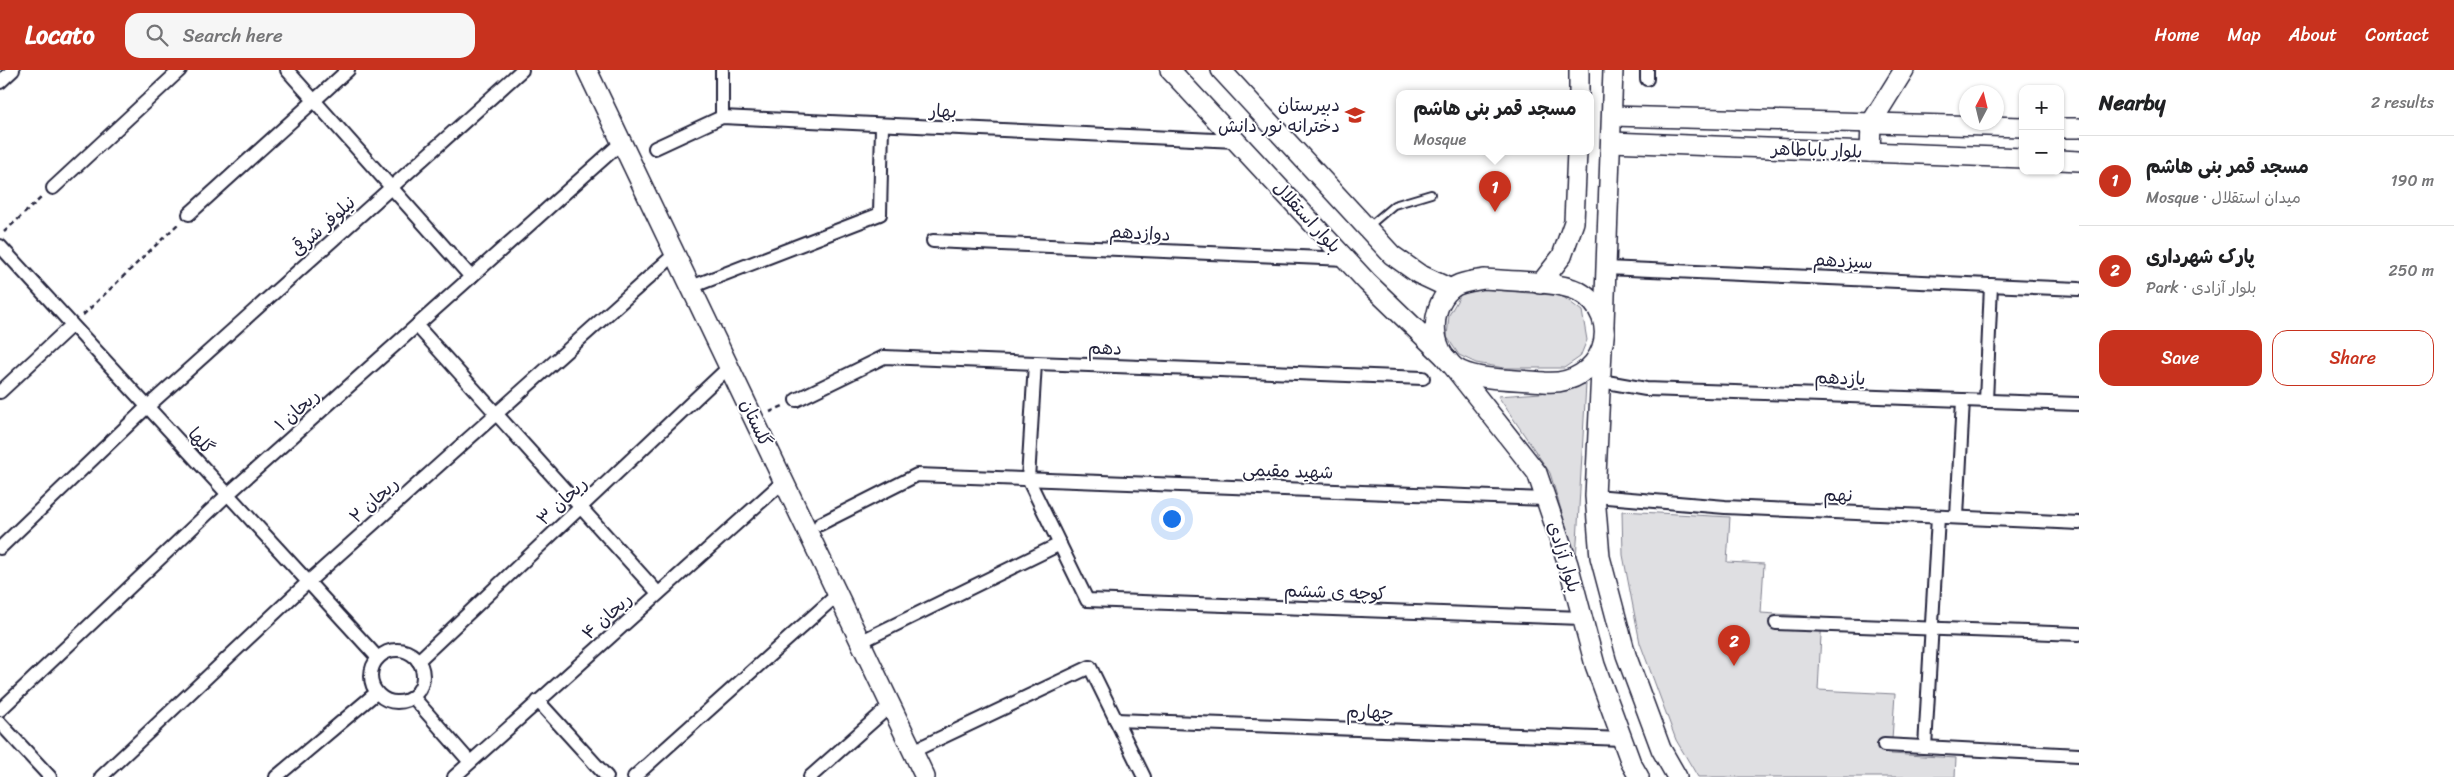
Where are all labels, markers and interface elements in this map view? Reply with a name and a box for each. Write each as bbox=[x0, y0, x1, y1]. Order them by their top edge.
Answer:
search box bbox=[125, 13, 475, 58]
text: Locato bbox=[25, 14, 95, 56]
text: Search here bbox=[183, 19, 283, 52]
text: Home bbox=[2155, 19, 2200, 51]
text: Map bbox=[2228, 19, 2261, 51]
text: About bbox=[2289, 19, 2337, 51]
text: Contact bbox=[2365, 19, 2429, 51]
icon: search bbox=[143, 21, 171, 49]
text: Nearby bbox=[2099, 84, 2165, 122]
north arrow bbox=[1959, 85, 2004, 130]
map controls bbox=[2019, 85, 2064, 175]
button: + bbox=[2019, 85, 2064, 130]
text: 2 results bbox=[2371, 88, 2434, 117]
place label: دبیرستان دخترانه نور دانش bbox=[1218, 89, 1340, 142]
popup bbox=[1396, 90, 1594, 155]
text: مسجد قمر بنی هاشم bbox=[1414, 92, 1576, 125]
street label: بهار bbox=[927, 94, 957, 127]
school or university icon: دبیرستان دخترانه نور دانش bbox=[1344, 104, 1366, 126]
text: Mosque bbox=[1414, 125, 1466, 154]
button: − bbox=[2019, 130, 2064, 175]
street label: بلوار باباطاهر bbox=[1769, 132, 1863, 168]
text: مسجد قمر بنی هاشم bbox=[2146, 150, 2309, 183]
text: 1 bbox=[2112, 166, 2118, 195]
text: 190 m bbox=[2391, 166, 2434, 195]
pin: 1 bbox=[1479, 171, 1511, 212]
street label: بلوار استقلال bbox=[1265, 173, 1349, 261]
text: Mosque · میدان استقلال bbox=[2146, 183, 2301, 212]
street label: نیلوفر شرقی bbox=[283, 188, 363, 264]
street label: دوازدهم bbox=[1109, 215, 1171, 251]
text: پارک شهرداری bbox=[2146, 240, 2255, 273]
street label: سیزدهم bbox=[1812, 243, 1874, 279]
text: 2 bbox=[2110, 256, 2120, 285]
text: 250 m bbox=[2388, 256, 2434, 285]
text: Park · بلوار آزادی bbox=[2146, 273, 2256, 302]
button: Save bbox=[2099, 330, 2262, 386]
button: Share bbox=[2272, 330, 2434, 386]
street label: دهم bbox=[1087, 331, 1123, 365]
street label: یازدهم bbox=[1814, 361, 1866, 395]
street label: ریحان ۱ bbox=[267, 380, 327, 440]
street label: گلستان bbox=[731, 393, 781, 453]
street label: گلها bbox=[180, 420, 223, 463]
street label: شهید مقیمی bbox=[1242, 453, 1334, 489]
street label: ریحان ۲ bbox=[342, 469, 406, 531]
street label: ریحان ۳ bbox=[529, 469, 595, 533]
street label: نهم bbox=[1823, 478, 1853, 512]
your location bbox=[1159, 506, 1185, 532]
street label: بلوار آزادی bbox=[1538, 517, 1590, 597]
street label: کوچه ی ششم bbox=[1283, 574, 1387, 610]
street label: ریحان ۴ bbox=[574, 584, 640, 648]
pin: 2 bbox=[1718, 625, 1750, 666]
street label: چهارم bbox=[1346, 695, 1394, 729]

